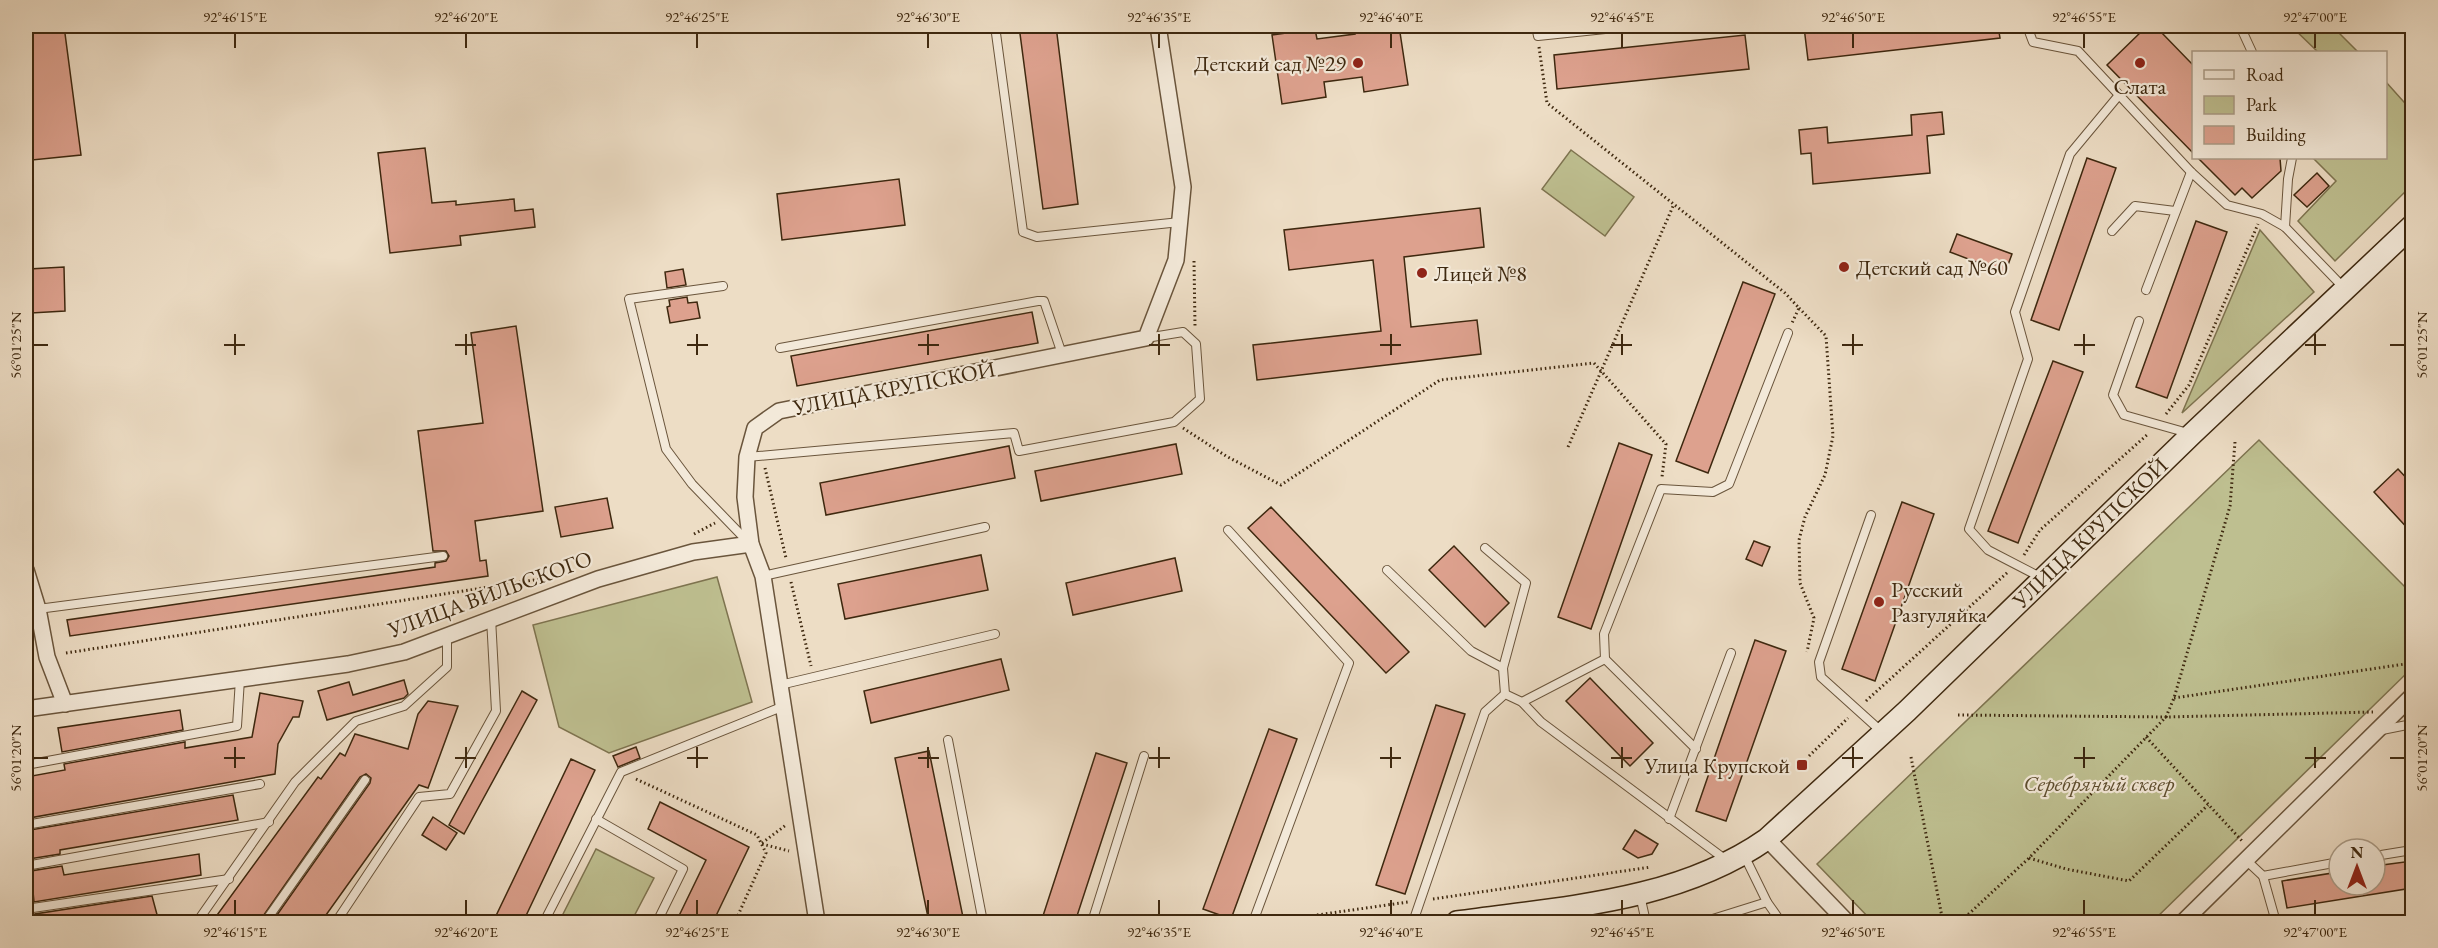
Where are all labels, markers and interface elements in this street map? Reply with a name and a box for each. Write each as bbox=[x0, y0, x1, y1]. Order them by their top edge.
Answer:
text: 92°46'15"E bbox=[203, 7, 268, 26]
text: 92°46'20"E bbox=[434, 7, 499, 26]
text: 92°46'25"E bbox=[665, 7, 730, 26]
text: 92°46'30"E bbox=[896, 7, 961, 26]
text: 92°46'35"E bbox=[1127, 7, 1192, 26]
text: 92°46'40"E bbox=[1359, 7, 1424, 26]
text: 92°46'45"E bbox=[1590, 7, 1655, 26]
text: 92°46'50"E bbox=[1821, 7, 1886, 26]
text: 92°46'55"E bbox=[2052, 7, 2117, 26]
text: 92°47'00"E bbox=[2283, 7, 2348, 26]
place label: Детский сад №29 bbox=[1194, 49, 1346, 78]
legend bbox=[2192, 51, 2387, 159]
marker: Детский сад №29 bbox=[1351, 56, 1365, 70]
marker: Слата bbox=[2133, 56, 2147, 70]
text: Road bbox=[2246, 63, 2285, 86]
place label: Слата bbox=[2114, 72, 2167, 101]
text: Park bbox=[2246, 93, 2277, 116]
text: Building bbox=[2246, 123, 2306, 146]
place label: Детский сад №60 bbox=[1856, 253, 2008, 282]
place label: Лицей №8 bbox=[1434, 259, 1527, 288]
marker: Детский сад №60 bbox=[1837, 260, 1851, 274]
marker: Лицей №8 bbox=[1415, 266, 1429, 280]
text: 56°01'25"N bbox=[6, 311, 25, 379]
text: 56°01'25"N bbox=[2412, 311, 2431, 379]
street label: УЛИЦА КРУПСКОЙ bbox=[790, 354, 998, 422]
street label: УЛИЦА КРУПСКОЙ bbox=[2005, 451, 2174, 615]
street label: УЛИЦА ВИЛЬСКОГО bbox=[383, 544, 596, 645]
place label: Русский Разгуляйка bbox=[1891, 575, 1987, 629]
marker: Русский Разгуляйка bbox=[1872, 595, 1886, 609]
text: 56°01'20"N bbox=[6, 724, 25, 792]
text: 56°01'20"N bbox=[2412, 724, 2431, 792]
place label: Улица Крупской bbox=[1643, 751, 1790, 780]
marker: Улица Крупской bbox=[1795, 758, 1809, 772]
park label: Серебряный сквер bbox=[2024, 769, 2175, 798]
north arrow bbox=[2327, 837, 2387, 897]
text: N bbox=[2351, 842, 2364, 863]
text: 92°46'15"E bbox=[203, 922, 268, 941]
text: 92°46'20"E bbox=[434, 922, 499, 941]
text: 92°46'25"E bbox=[665, 922, 730, 941]
text: 92°46'30"E bbox=[896, 922, 961, 941]
text: 92°46'35"E bbox=[1127, 922, 1192, 941]
text: 92°46'40"E bbox=[1359, 922, 1424, 941]
text: 92°46'45"E bbox=[1590, 922, 1655, 941]
text: 92°46'50"E bbox=[1821, 922, 1886, 941]
text: 92°46'55"E bbox=[2052, 922, 2117, 941]
text: 92°47'00"E bbox=[2283, 922, 2348, 941]

